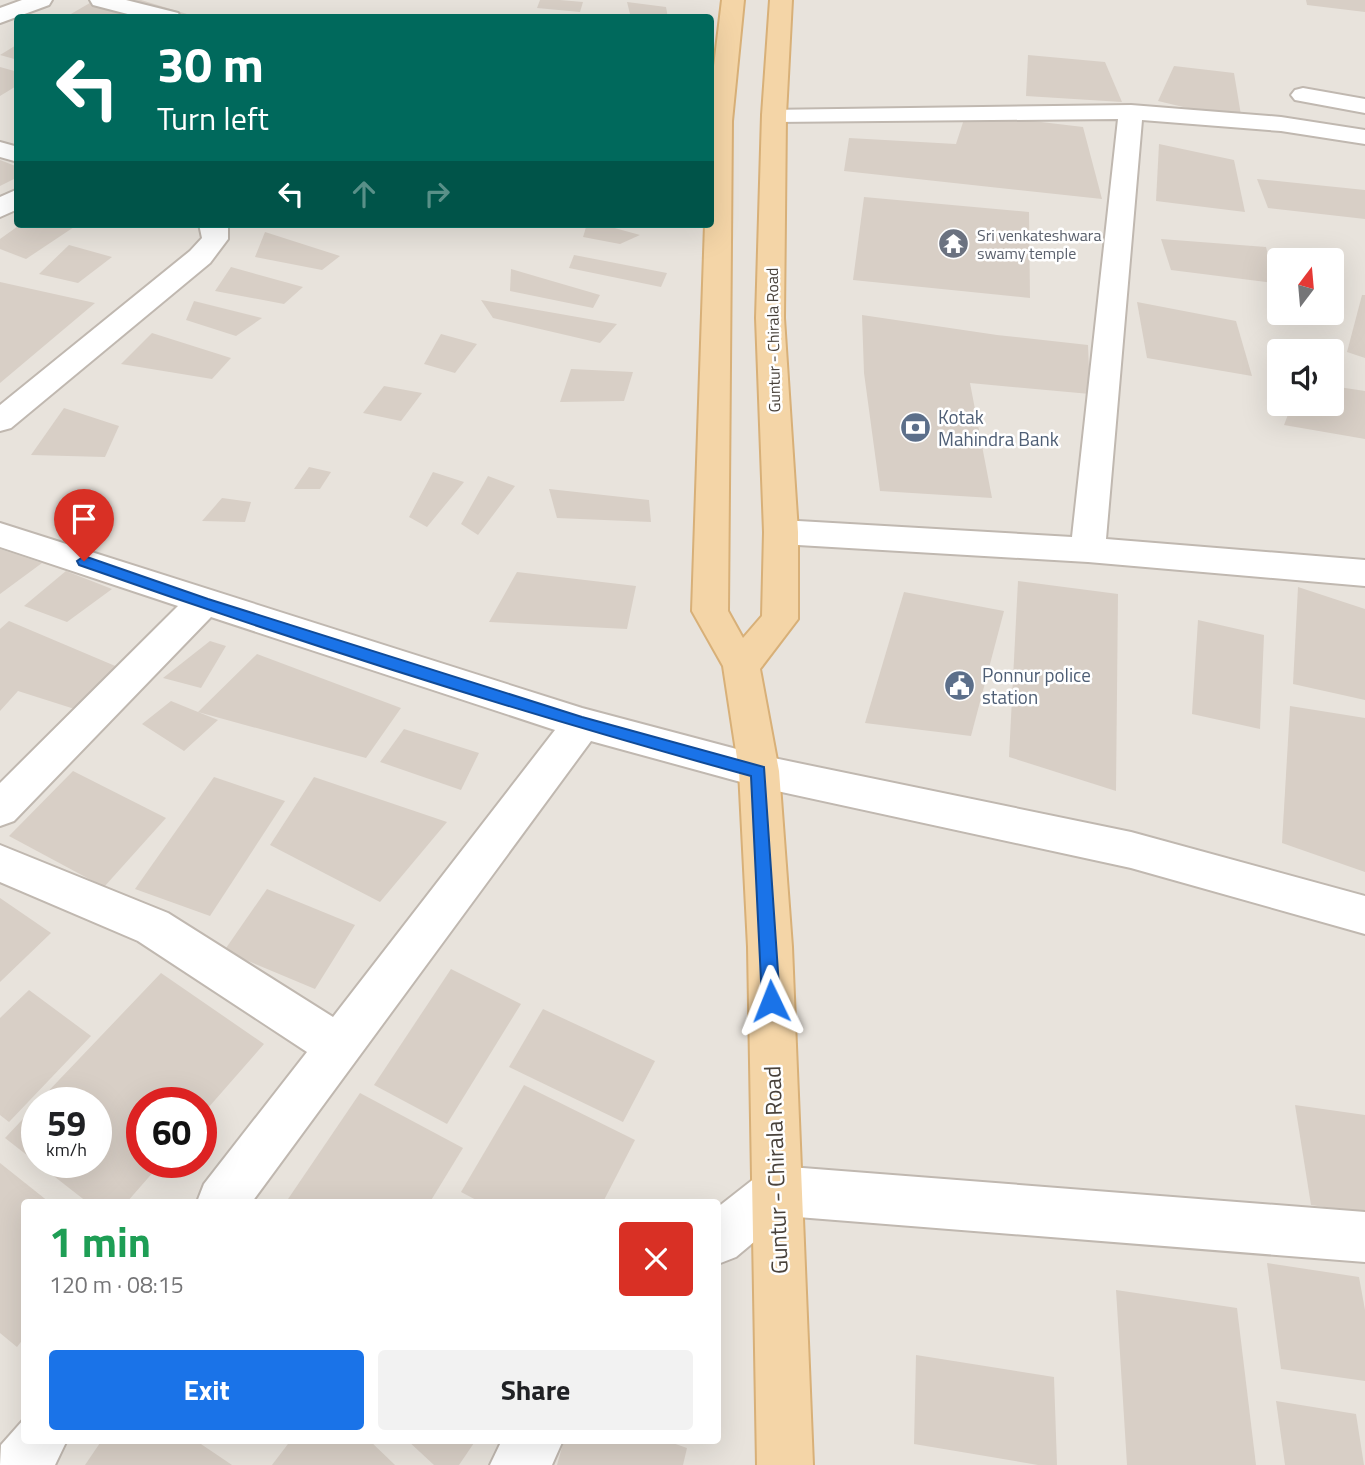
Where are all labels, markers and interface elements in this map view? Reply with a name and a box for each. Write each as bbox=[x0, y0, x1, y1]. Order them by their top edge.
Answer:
text: 30 m bbox=[157, 26, 264, 101]
icon: left bbox=[42, 42, 133, 133]
text: Turn left bbox=[157, 94, 269, 142]
icon: left bbox=[272, 175, 310, 213]
icon: ahead bbox=[345, 175, 383, 213]
icon: right bbox=[418, 175, 456, 213]
place label: Sri venkateshwara swamy temple bbox=[977, 223, 1101, 265]
temple icon: Sri venkateshwara swamy temple bbox=[937, 227, 971, 261]
north arrow bbox=[1267, 248, 1344, 326]
map controls bbox=[1267, 248, 1344, 416]
street label: Guntur - Chirala Road bbox=[760, 267, 786, 413]
button: sound bbox=[1267, 339, 1344, 416]
place label: Kotak Mahindra Bank bbox=[938, 402, 1059, 453]
bank icon: Kotak Mahindra Bank bbox=[898, 411, 932, 445]
pin bbox=[54, 489, 114, 561]
icon: arrive bbox=[65, 500, 103, 538]
place label: Ponnur police station bbox=[982, 660, 1091, 711]
public building icon: Ponnur police station bbox=[942, 669, 976, 703]
position arrow bbox=[734, 964, 808, 1038]
street label: Guntur - Chirala Road bbox=[754, 1065, 797, 1275]
speed limit sign: 60 bbox=[126, 1087, 217, 1178]
text: 59 bbox=[47, 1096, 86, 1150]
text: km/h bbox=[46, 1136, 87, 1163]
text: 1 min bbox=[49, 1209, 151, 1273]
button: close bbox=[619, 1222, 693, 1296]
text: 120 m · 08:15 bbox=[49, 1267, 184, 1302]
button: Exit bbox=[49, 1350, 364, 1430]
button: Share bbox=[378, 1350, 693, 1430]

